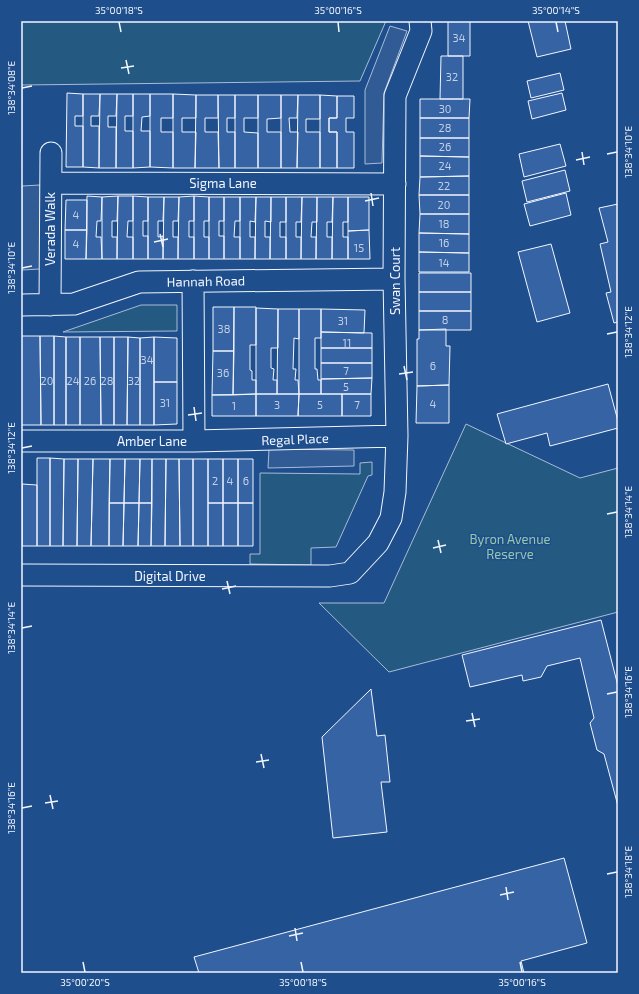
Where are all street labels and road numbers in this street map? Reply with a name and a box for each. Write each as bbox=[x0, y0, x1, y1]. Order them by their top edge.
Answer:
street label: Sigma Lane bbox=[189, 175, 257, 191]
street label: Verada Walk bbox=[42, 192, 58, 266]
street label: Swan Court bbox=[387, 247, 403, 315]
street label: Hannah Road bbox=[167, 272, 245, 290]
street label: Regal Place bbox=[261, 430, 329, 448]
street label: Amber Lane bbox=[117, 433, 187, 449]
street label: Digital Drive bbox=[134, 568, 206, 584]

